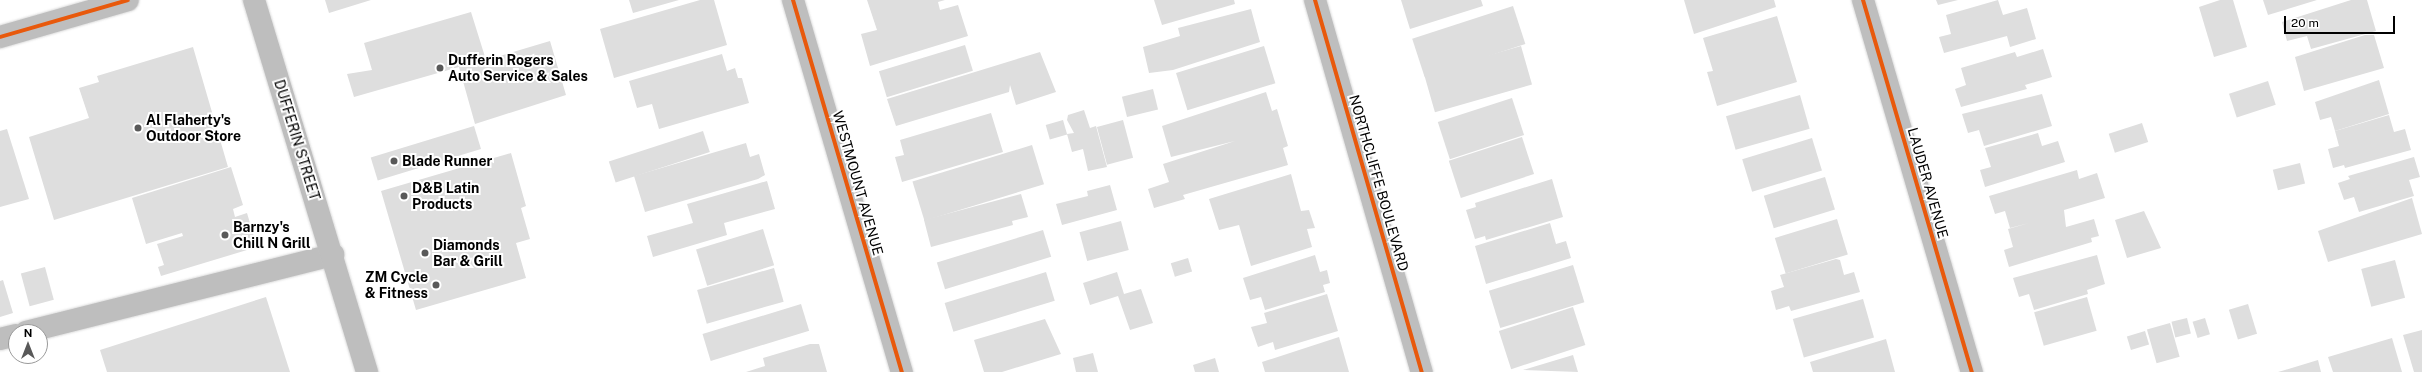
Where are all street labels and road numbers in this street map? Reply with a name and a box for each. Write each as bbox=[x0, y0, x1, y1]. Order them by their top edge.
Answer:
street label: DUFFERIN STREET bbox=[271, 78, 323, 202]
street label: NORTHCLIFFE BOULEVARD bbox=[1346, 93, 1412, 273]
street label: WESTMOUNT AVENUE bbox=[829, 109, 887, 257]
street label: LAUDER AVENUE bbox=[1904, 126, 1952, 240]

